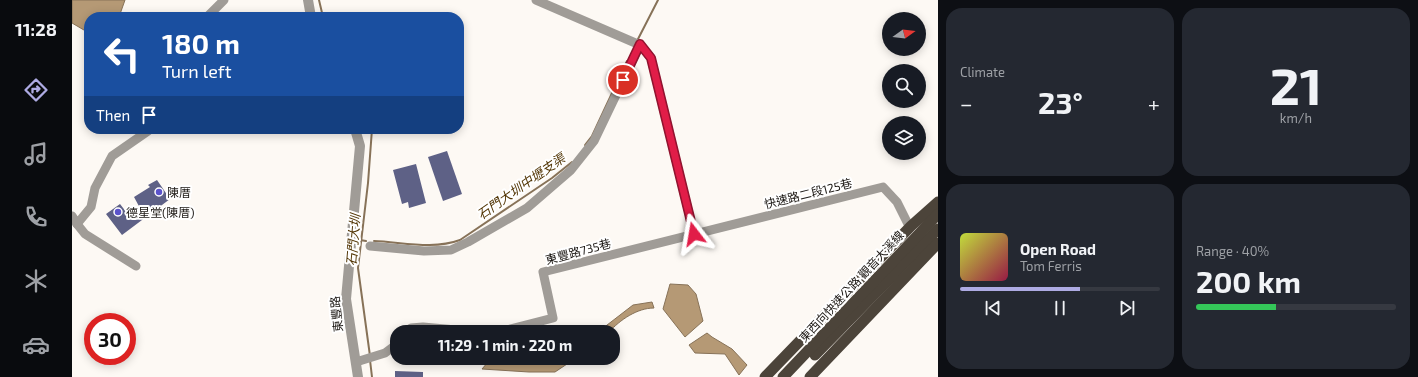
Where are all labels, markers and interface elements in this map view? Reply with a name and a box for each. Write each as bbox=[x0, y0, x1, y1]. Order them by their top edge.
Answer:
north arrow bbox=[882, 12, 926, 56]
map controls bbox=[882, 12, 926, 160]
text: 11:28 bbox=[15, 18, 57, 40]
text: 180 m bbox=[162, 26, 240, 60]
icon: left bbox=[96, 28, 148, 80]
text: 21 bbox=[1270, 53, 1322, 115]
text: Turn left bbox=[162, 60, 232, 82]
pin bbox=[606, 63, 640, 97]
button: search bbox=[882, 64, 926, 108]
text: Climate bbox=[960, 64, 1005, 80]
icon: arrive bbox=[612, 69, 634, 91]
icon: directions bbox=[22, 76, 50, 104]
text: 23° bbox=[1038, 84, 1083, 120]
text: − bbox=[960, 90, 973, 116]
text: + bbox=[1148, 90, 1160, 116]
icon: arrive bbox=[138, 104, 160, 126]
text: Then bbox=[96, 106, 130, 124]
text: km/h bbox=[1280, 110, 1312, 126]
button: layers bbox=[882, 116, 926, 160]
icon: music bbox=[22, 140, 50, 168]
water label: 石門大圳中壢支渠 bbox=[474, 148, 570, 222]
street label: 快速路二段125巷 bbox=[763, 175, 853, 211]
place label: 陳厝 bbox=[167, 185, 191, 199]
marker: 陳厝 bbox=[154, 187, 164, 197]
icon: phone bbox=[22, 203, 50, 231]
place label: 德星堂(陳厝) bbox=[126, 205, 195, 219]
marker: 德星堂(陳厝) bbox=[113, 207, 123, 217]
water label: 石門大圳 bbox=[343, 211, 363, 267]
position arrow bbox=[673, 213, 715, 255]
street label: 東西向快速公路 觀音大溪線 bbox=[796, 228, 906, 344]
street label: 東豐路735巷 bbox=[544, 236, 612, 266]
text: Open Road bbox=[1020, 240, 1096, 258]
text: Range · 40% bbox=[1196, 243, 1269, 259]
text: Tom Ferris bbox=[1020, 258, 1082, 274]
text: 200 km bbox=[1196, 263, 1301, 299]
icon: climate bbox=[22, 267, 50, 295]
street label: 東豐路 bbox=[327, 295, 345, 333]
icon: previous bbox=[982, 297, 1004, 319]
icon: pause bbox=[1049, 297, 1071, 319]
icon: next bbox=[1116, 297, 1138, 319]
speed limit sign: 30 bbox=[84, 313, 136, 365]
icon: car bbox=[22, 331, 50, 359]
text: 11:29 · 1 min · 220 m bbox=[438, 336, 572, 354]

